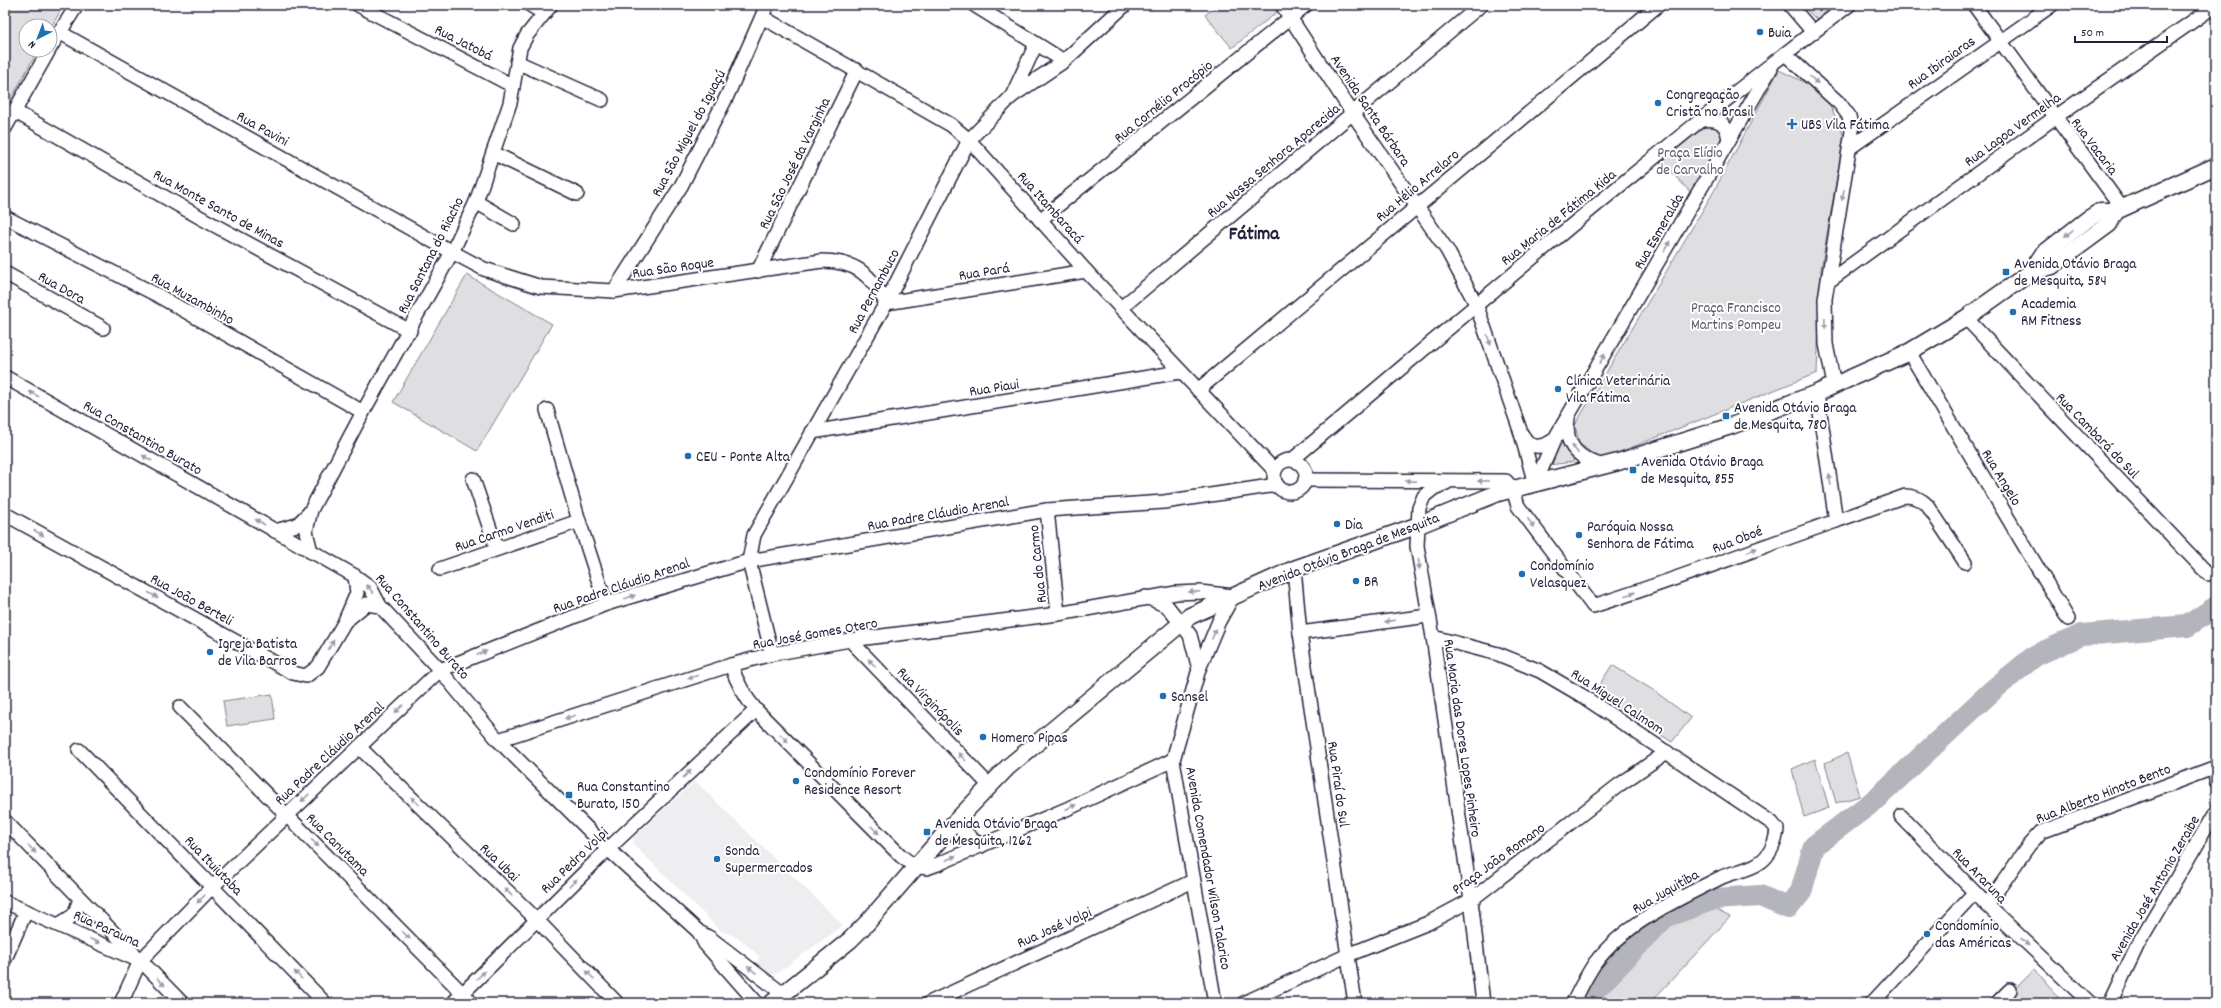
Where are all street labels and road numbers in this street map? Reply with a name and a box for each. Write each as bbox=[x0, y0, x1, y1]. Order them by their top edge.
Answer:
street label: Rua Jatobá bbox=[430, 20, 497, 68]
street label: Rua Ibiraiaras bbox=[1904, 31, 1981, 96]
street label: Avenida Santa Bárbara bbox=[1324, 51, 1416, 172]
street label: Rua Cornélio Procópio bbox=[1110, 55, 1219, 149]
street label: Rua São Miguel do Iguaçú bbox=[647, 67, 733, 201]
street label: Rua Lagoa Vermelha bbox=[1960, 87, 2067, 173]
street label: Rua São José da Varginha bbox=[754, 93, 838, 234]
street label: Rua Nossa Senhora Aparecida bbox=[1203, 98, 1347, 224]
street label: Rua Pavini bbox=[232, 106, 292, 153]
street label: Rua Vacaria bbox=[2064, 114, 2123, 181]
street label: Rua Hélio Arrelaro bbox=[1372, 145, 1465, 228]
street label: Rua Monte Santo de Minas bbox=[148, 164, 288, 255]
street label: Rua Maria de Fátima Kida bbox=[1497, 164, 1622, 272]
street label: Rua Itambaracá bbox=[1011, 167, 1089, 250]
street label: Rua Esmeralda bbox=[1629, 189, 1691, 274]
street label: Rua Santana do Riacho bbox=[393, 193, 471, 318]
street label: Rua Pernambuco bbox=[843, 245, 906, 338]
street label: Rua São Roque bbox=[631, 252, 716, 286]
street label: Rua Pará bbox=[957, 258, 1012, 288]
street label: Rua Dora bbox=[33, 267, 90, 311]
street label: Rua Muzambinho bbox=[146, 268, 238, 332]
street label: Rua Piaui bbox=[968, 374, 1021, 404]
street label: Rua Cambará do Sul bbox=[2049, 388, 2144, 485]
street label: Rua Constantino Burato bbox=[78, 396, 206, 482]
street label: Rua Angelo bbox=[1975, 445, 2026, 511]
street label: Rua Padre Cláudio Arenal bbox=[866, 492, 1011, 538]
street label: Rua Carmo Venditi bbox=[452, 505, 557, 559]
street label: Avenida Otávio Braga de Mesquita bbox=[1255, 508, 1444, 598]
street label: Rua Oboé bbox=[1709, 521, 1766, 561]
street label: Rua do Carmo bbox=[1024, 523, 1054, 604]
street label: Rua Padre Cláudio Arenal bbox=[550, 553, 693, 621]
street label: Rua João Berteli bbox=[146, 569, 237, 633]
street label: Rua Constantino Burato bbox=[369, 569, 474, 686]
street label: Rua José Gomes Otero bbox=[751, 613, 880, 657]
street label: Rua Maria das Dores Lopes Pinheiro bbox=[1436, 638, 1486, 839]
street label: Rua Virginópolis bbox=[891, 663, 968, 742]
street label: Rua Miguel Calmom bbox=[1566, 664, 1668, 741]
street label: Rua Padre Cláudio Arenal bbox=[270, 697, 391, 811]
street label: Rua Piraí do Sul bbox=[1320, 740, 1354, 829]
street label: Rua Alberto Hinoto Bento bbox=[2033, 759, 2175, 831]
street label: Avenida Comendador Wilson Talarico bbox=[1178, 765, 1236, 972]
street label: Rua Canutama bbox=[300, 809, 374, 883]
street label: Avenida José Antonio Zeraibe bbox=[2105, 812, 2207, 966]
street label: Praça João Romano bbox=[1448, 818, 1551, 901]
street label: Rua Pedro Volpi bbox=[536, 823, 615, 900]
street label: Rua Ituiutaba bbox=[178, 831, 248, 902]
street label: Rua Ubai bbox=[474, 839, 524, 888]
street label: Rua Araruna bbox=[1946, 843, 2012, 910]
street label: Rua Juquitiba bbox=[1629, 864, 1704, 921]
street label: Rua José Volpi bbox=[1014, 902, 1096, 955]
street label: Rua Parauna bbox=[69, 905, 144, 955]

